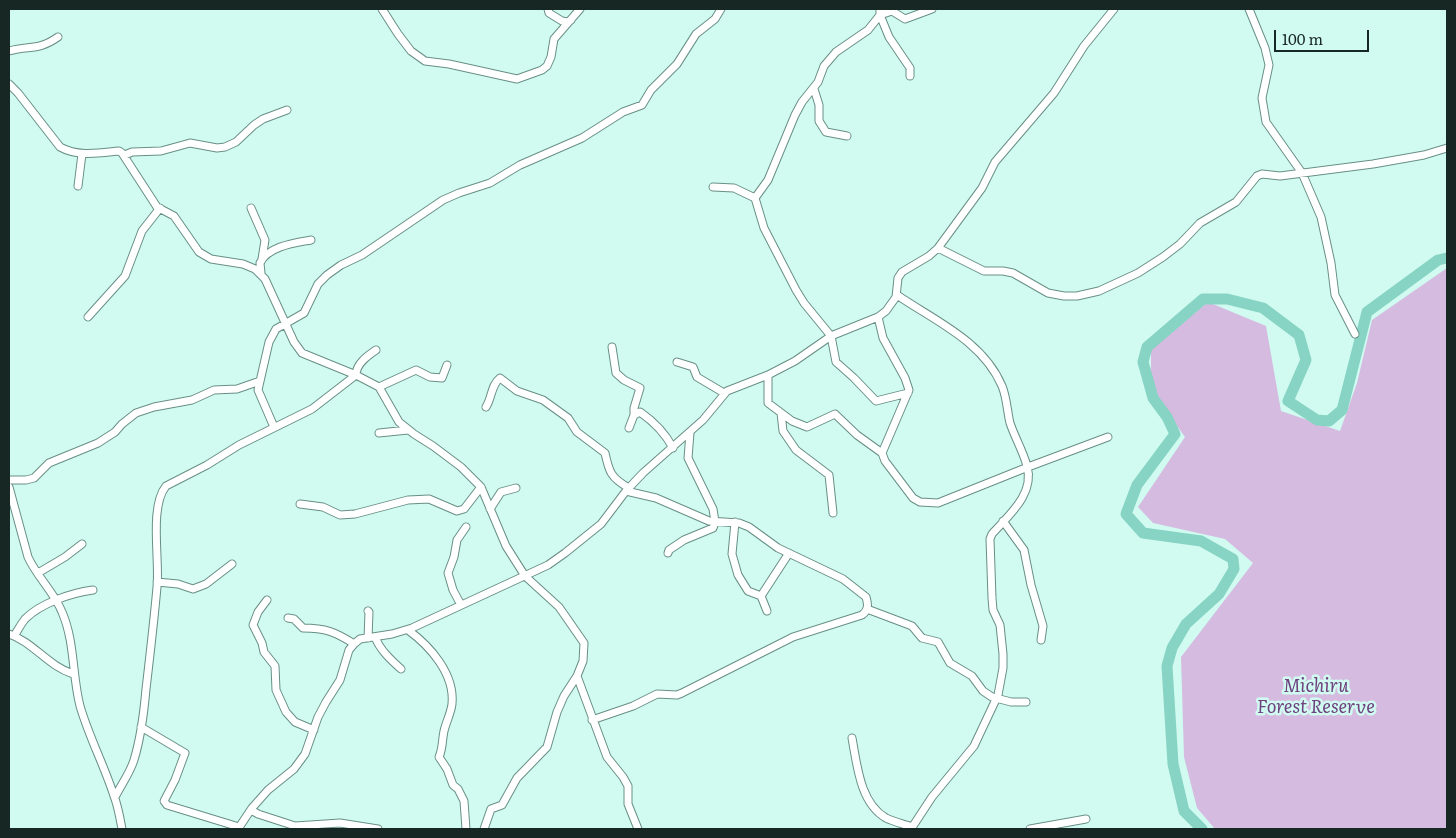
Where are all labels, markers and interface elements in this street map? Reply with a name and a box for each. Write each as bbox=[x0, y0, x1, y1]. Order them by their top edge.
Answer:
scale bar bbox=[1276, 20, 1371, 52]
text: 100 m bbox=[1282, 27, 1323, 50]
park label: Michiru Forest Reserve bbox=[1257, 676, 1375, 719]

